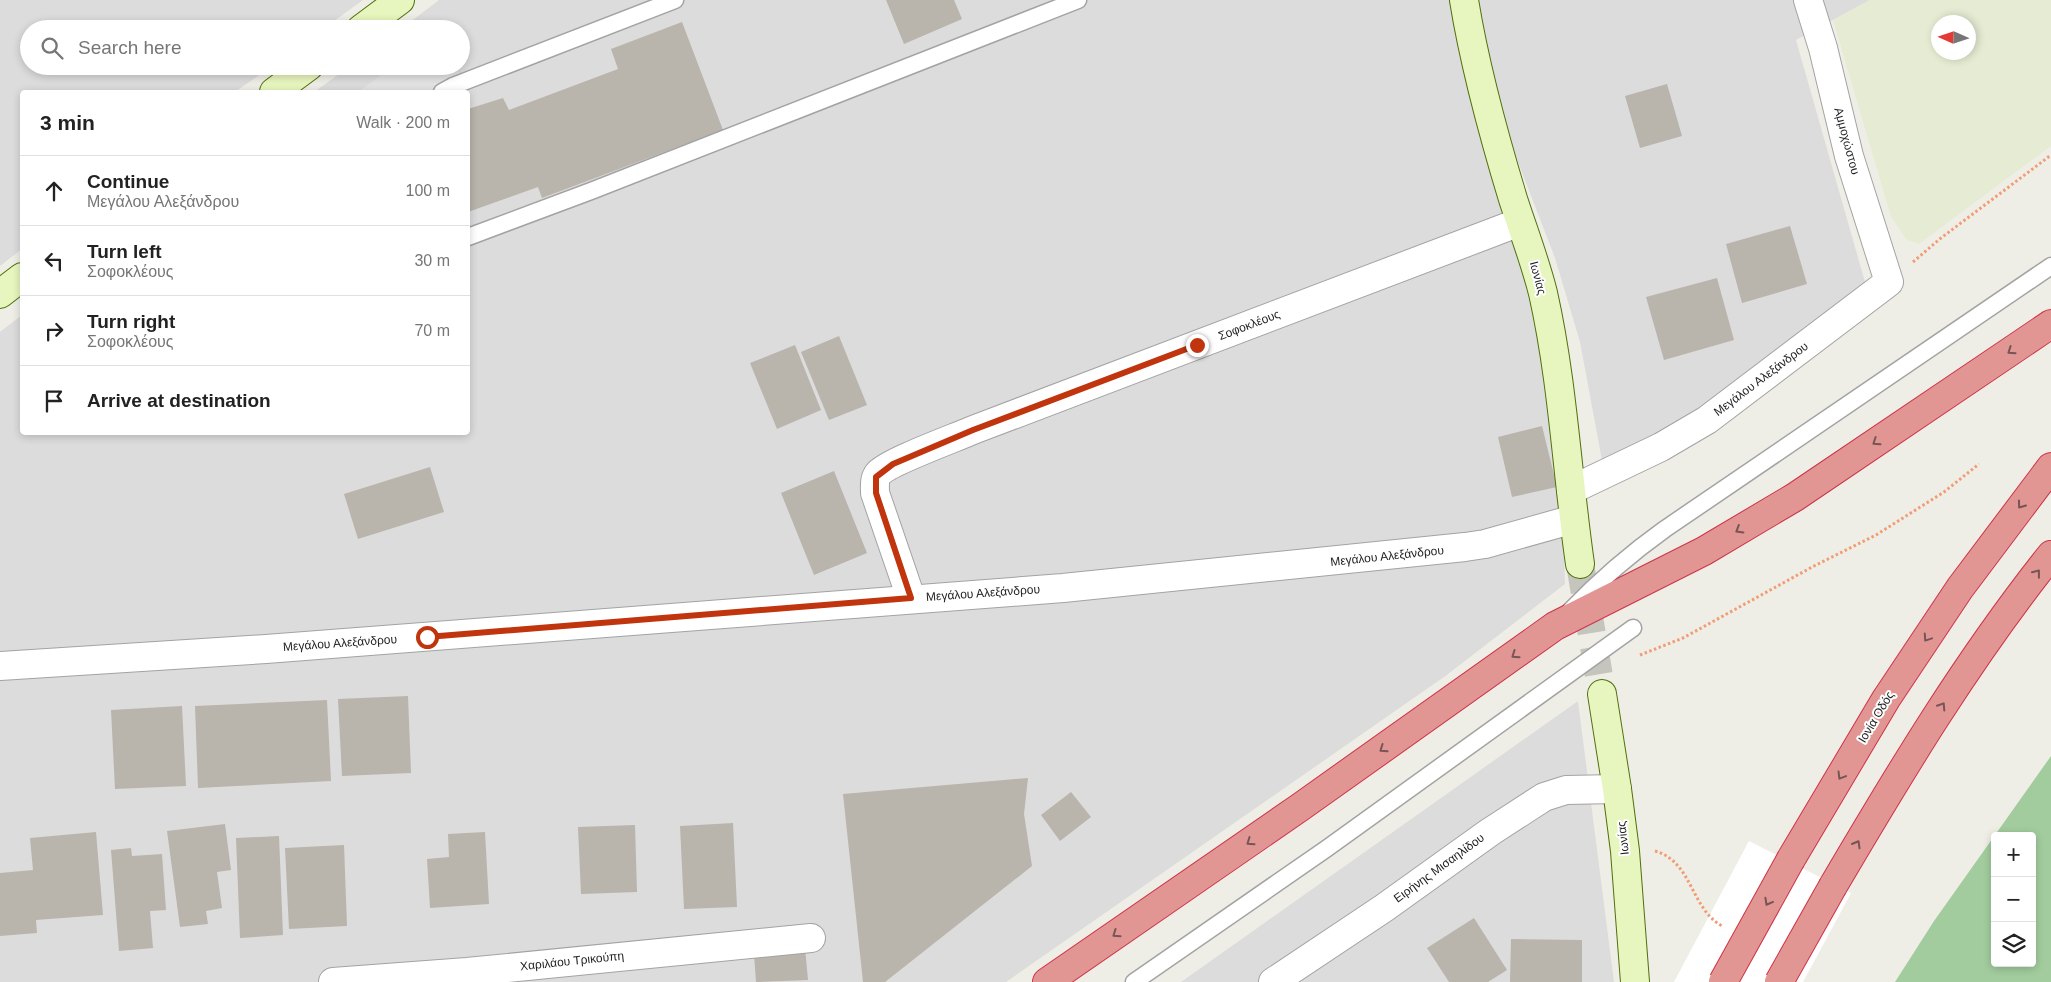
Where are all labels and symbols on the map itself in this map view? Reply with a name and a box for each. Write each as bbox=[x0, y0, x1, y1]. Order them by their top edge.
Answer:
north arrow bbox=[1931, 15, 1976, 60]
street label: Αμμοχώστου bbox=[1831, 106, 1863, 176]
street label: Ιωνίας bbox=[1527, 260, 1549, 296]
street label: Σοφοκλέους bbox=[1216, 307, 1282, 343]
route end bbox=[1186, 334, 1209, 357]
street label: Μεγάλου Αλεξάνδρου bbox=[1711, 339, 1811, 419]
one-way arrow bbox=[2007, 345, 2016, 355]
one-way arrow bbox=[1872, 436, 1881, 445]
one-way arrow bbox=[2019, 499, 2027, 508]
one-way arrow bbox=[1736, 524, 1745, 534]
street label: Μεγάλου Αλεξάνδρου bbox=[1330, 543, 1444, 569]
one-way arrow bbox=[2031, 570, 2039, 579]
street label: Μεγάλου Αλεξάνδρου bbox=[926, 582, 1040, 604]
route start bbox=[416, 626, 439, 649]
street label: Μεγάλου Αλεξάνδρου bbox=[283, 632, 397, 654]
one-way arrow bbox=[1924, 633, 1934, 642]
one-way arrow bbox=[1511, 649, 1521, 658]
street label: Ιονία Οδός bbox=[1855, 689, 1897, 745]
one-way arrow bbox=[1936, 702, 1946, 711]
one-way arrow bbox=[1379, 743, 1389, 752]
one-way arrow bbox=[1838, 770, 1848, 779]
street label: Ιωνίας bbox=[1614, 820, 1632, 856]
street label: Ειρήνης Μισαηλίδου bbox=[1391, 831, 1487, 905]
one-way arrow bbox=[1246, 836, 1256, 845]
one-way arrow bbox=[1851, 840, 1861, 849]
one-way arrow bbox=[1764, 896, 1774, 905]
one-way arrow bbox=[1112, 928, 1122, 937]
street label: Χαριλάου Τρικούπη bbox=[519, 949, 625, 973]

